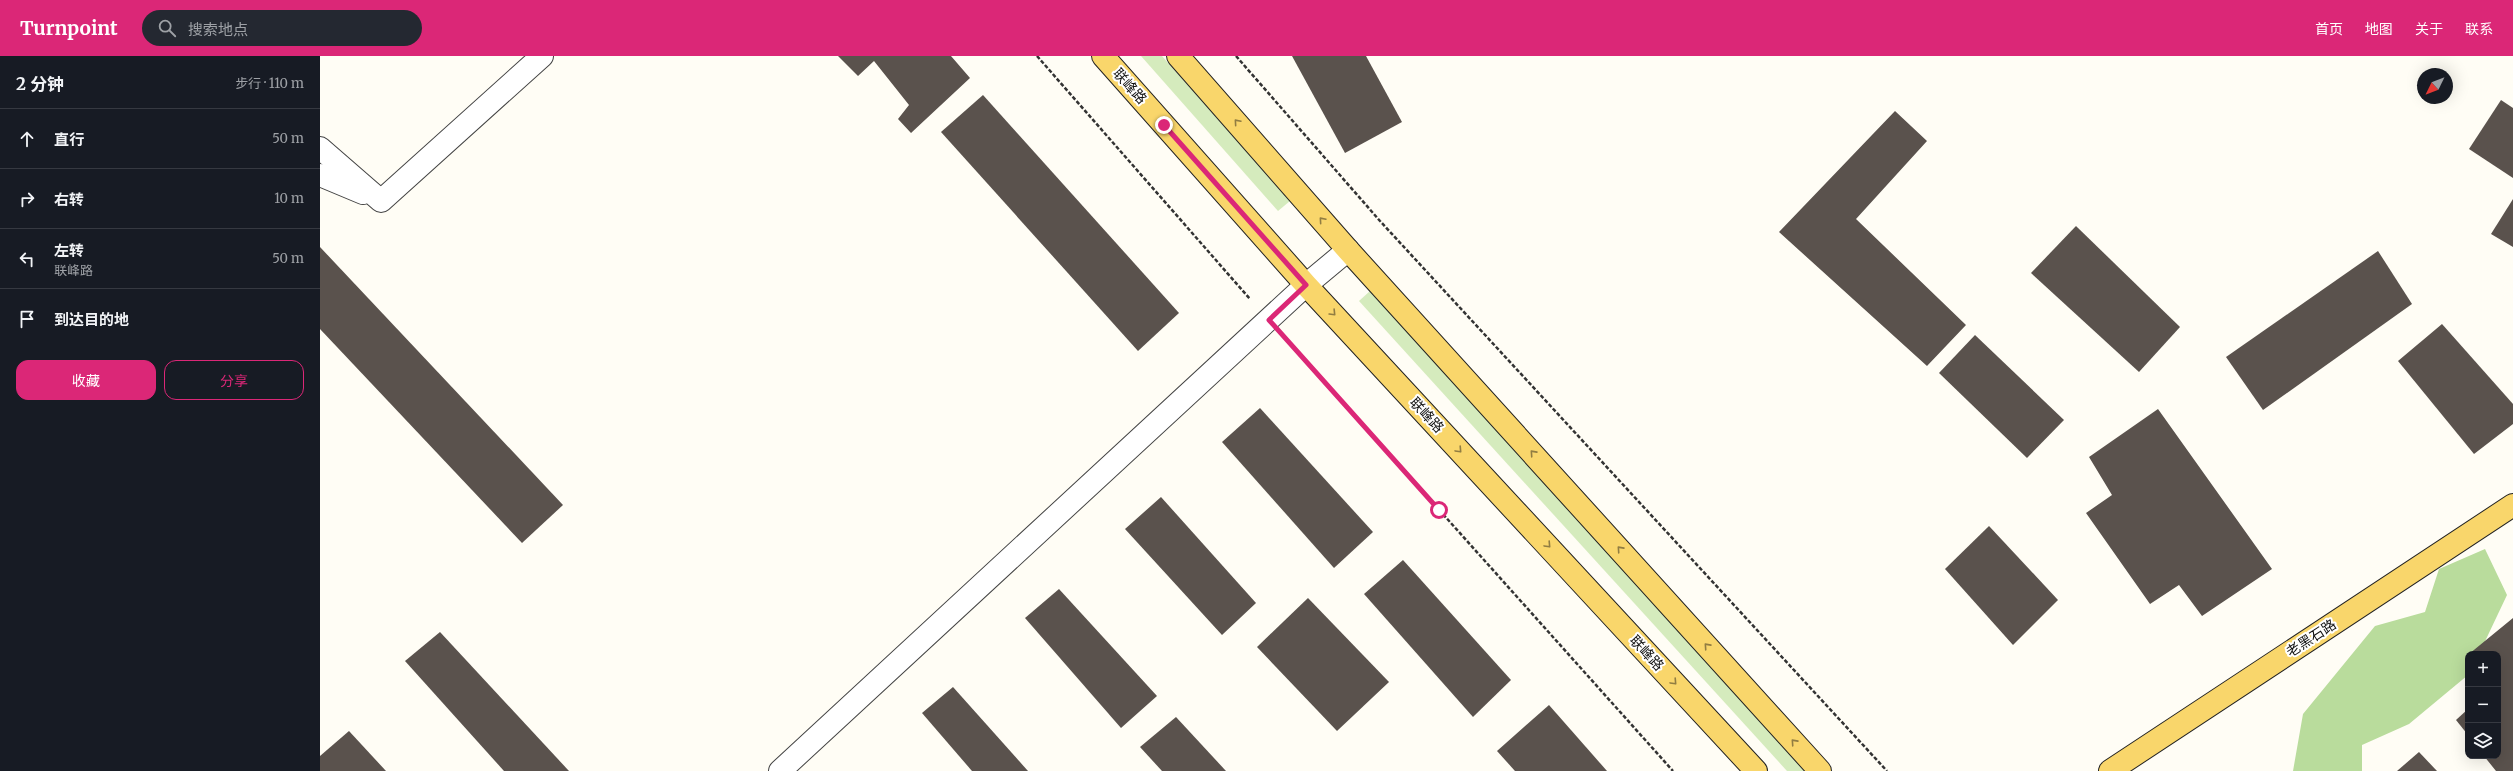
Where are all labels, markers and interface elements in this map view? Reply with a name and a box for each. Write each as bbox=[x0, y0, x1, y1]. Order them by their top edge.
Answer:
search box bbox=[142, 10, 422, 46]
text: Turnpoint bbox=[20, 16, 118, 40]
icon: search bbox=[156, 17, 178, 39]
text: 搜索地点 bbox=[188, 20, 248, 39]
text: 首页 bbox=[2315, 20, 2343, 38]
text: 地图 bbox=[2365, 20, 2393, 38]
text: 关于 bbox=[2415, 20, 2443, 38]
text: 联系 bbox=[2465, 20, 2493, 38]
street label: 联峰路 bbox=[1109, 64, 1151, 108]
north arrow bbox=[2417, 68, 2453, 104]
text: 2 分钟 bbox=[16, 73, 64, 95]
text: 步行 · 110 m bbox=[235, 75, 304, 92]
route end bbox=[1155, 116, 1173, 134]
one-way arrow bbox=[1234, 120, 1241, 127]
icon: ahead bbox=[16, 128, 38, 150]
text: 直行 bbox=[54, 130, 84, 149]
text: 50 m bbox=[272, 130, 304, 147]
icon: right bbox=[16, 188, 38, 210]
text: 右转 bbox=[54, 190, 84, 209]
text: 10 m bbox=[274, 190, 304, 207]
one-way arrow bbox=[1320, 217, 1327, 225]
text: 左转 bbox=[54, 241, 84, 260]
icon: left bbox=[16, 248, 38, 270]
text: 50 m bbox=[272, 250, 304, 267]
text: 联峰路 bbox=[54, 262, 93, 279]
icon: arrive bbox=[16, 308, 38, 330]
one-way arrow bbox=[1328, 308, 1336, 316]
text: 到达目的地 bbox=[54, 310, 129, 329]
button: 收藏 bbox=[16, 360, 156, 400]
button: 分享 bbox=[164, 360, 304, 400]
street label: 联峰路 bbox=[1406, 394, 1448, 436]
one-way arrow bbox=[1455, 445, 1462, 453]
one-way arrow bbox=[1530, 450, 1537, 457]
route start bbox=[1430, 501, 1448, 519]
one-way arrow bbox=[1543, 541, 1550, 548]
one-way arrow bbox=[1617, 546, 1624, 554]
street label: 老黑石路 bbox=[2283, 615, 2339, 661]
street label: 联峰路 bbox=[1626, 632, 1668, 674]
one-way arrow bbox=[1704, 643, 1711, 650]
map controls bbox=[2465, 651, 2501, 759]
button: + bbox=[2465, 651, 2501, 687]
one-way arrow bbox=[1669, 677, 1676, 685]
button: − bbox=[2465, 687, 2501, 723]
button: layers bbox=[2465, 723, 2501, 759]
one-way arrow bbox=[1791, 739, 1799, 747]

